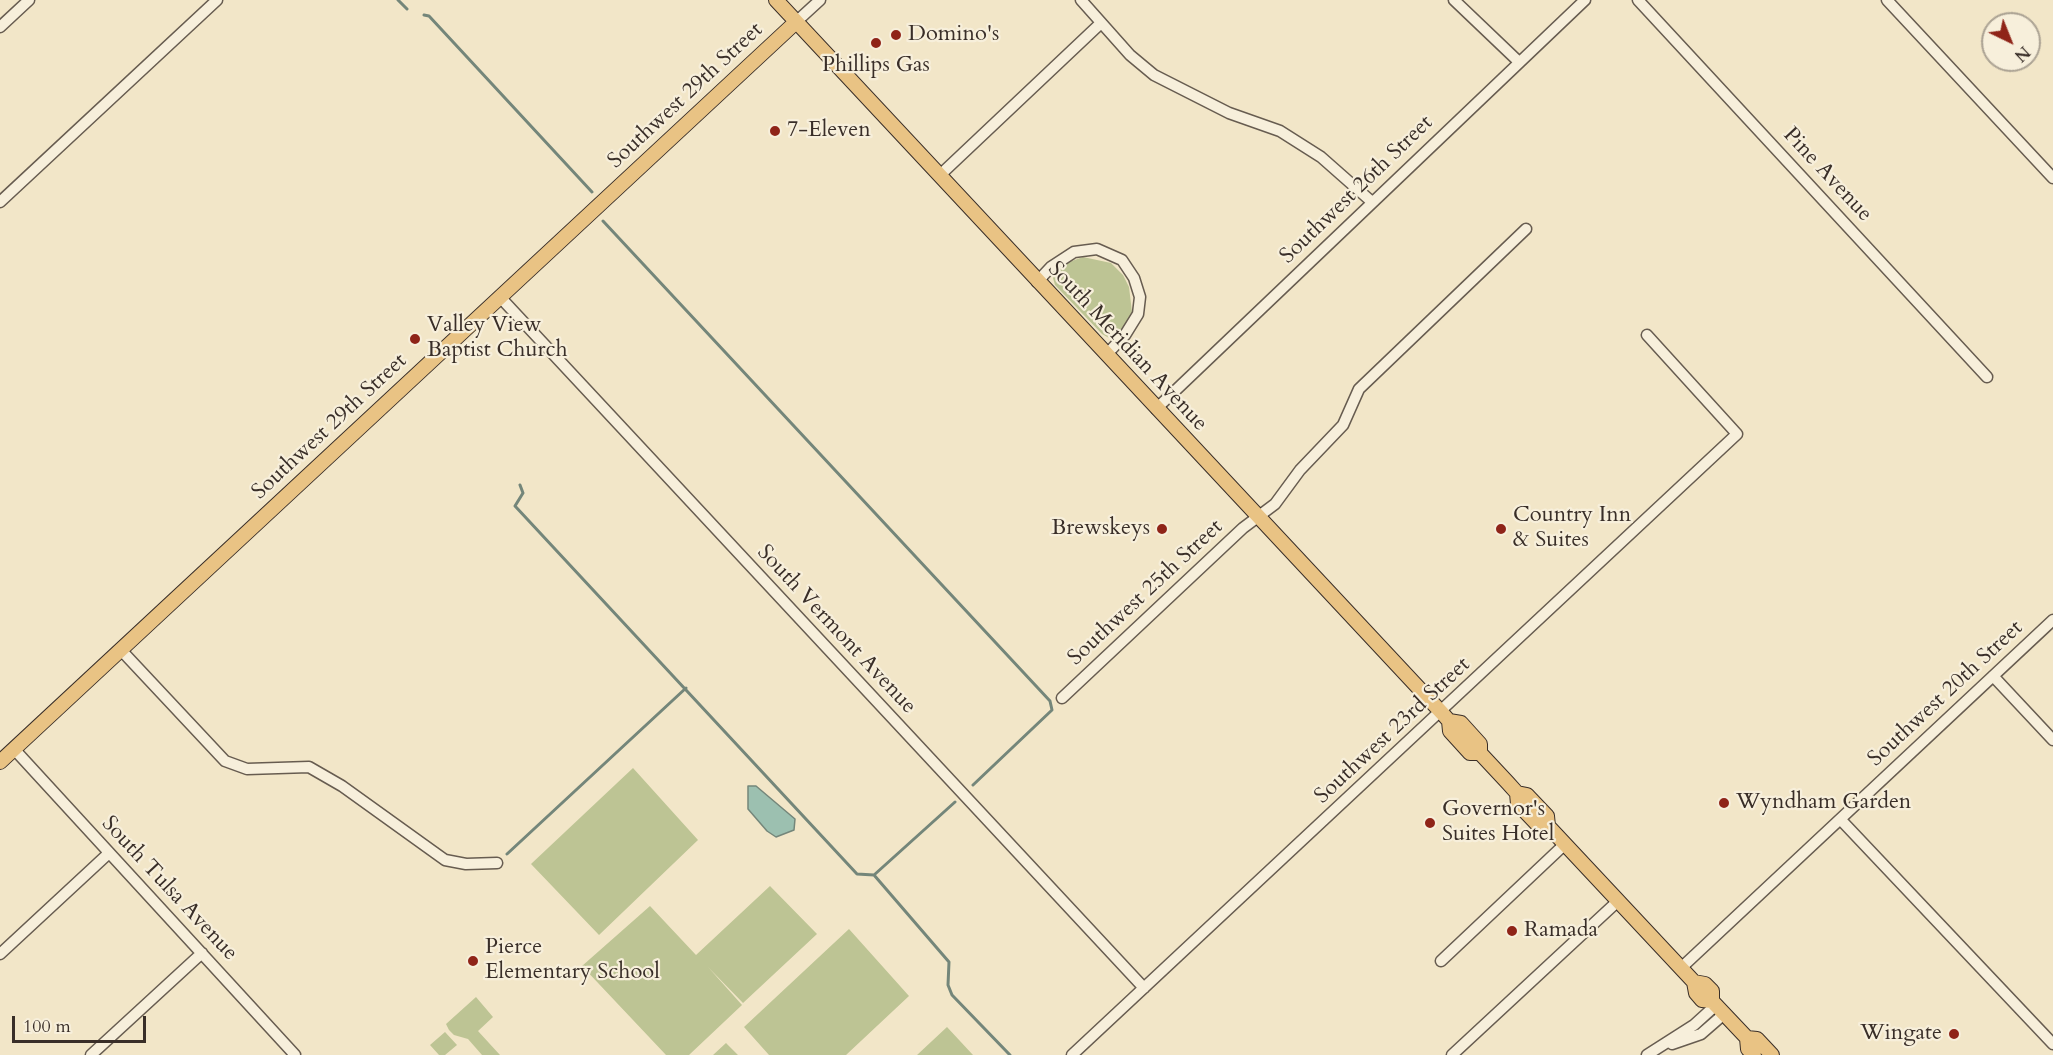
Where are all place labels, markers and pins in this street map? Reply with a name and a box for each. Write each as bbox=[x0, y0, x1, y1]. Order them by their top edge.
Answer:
place label: Domino's bbox=[908, 22, 999, 48]
marker: Domino's bbox=[889, 28, 903, 42]
marker: Phillips Gas bbox=[869, 36, 883, 50]
place label: Phillips Gas bbox=[822, 53, 930, 79]
place label: 7-Eleven bbox=[787, 118, 871, 144]
marker: 7-Eleven bbox=[768, 124, 782, 138]
place label: Valley View Baptist Church bbox=[427, 313, 568, 364]
marker: Valley View Baptist Church bbox=[408, 332, 422, 346]
place label: Country Inn & Suites bbox=[1513, 503, 1631, 554]
place label: Brewskeys bbox=[1051, 516, 1150, 542]
marker: Brewskeys bbox=[1155, 522, 1169, 536]
marker: Country Inn & Suites bbox=[1494, 522, 1508, 536]
place label: Wyndham Garden bbox=[1736, 790, 1911, 816]
marker: Wyndham Garden bbox=[1717, 796, 1731, 810]
place label: Governor's Suites Hotel bbox=[1442, 797, 1554, 848]
marker: Governor's Suites Hotel bbox=[1423, 816, 1437, 830]
place label: Ramada bbox=[1524, 918, 1598, 944]
marker: Ramada bbox=[1505, 924, 1519, 938]
place label: Pierce Elementary School bbox=[485, 935, 660, 986]
marker: Pierce Elementary School bbox=[466, 954, 480, 968]
place label: Wingate bbox=[1860, 1021, 1942, 1047]
marker: Wingate bbox=[1947, 1027, 1961, 1041]

